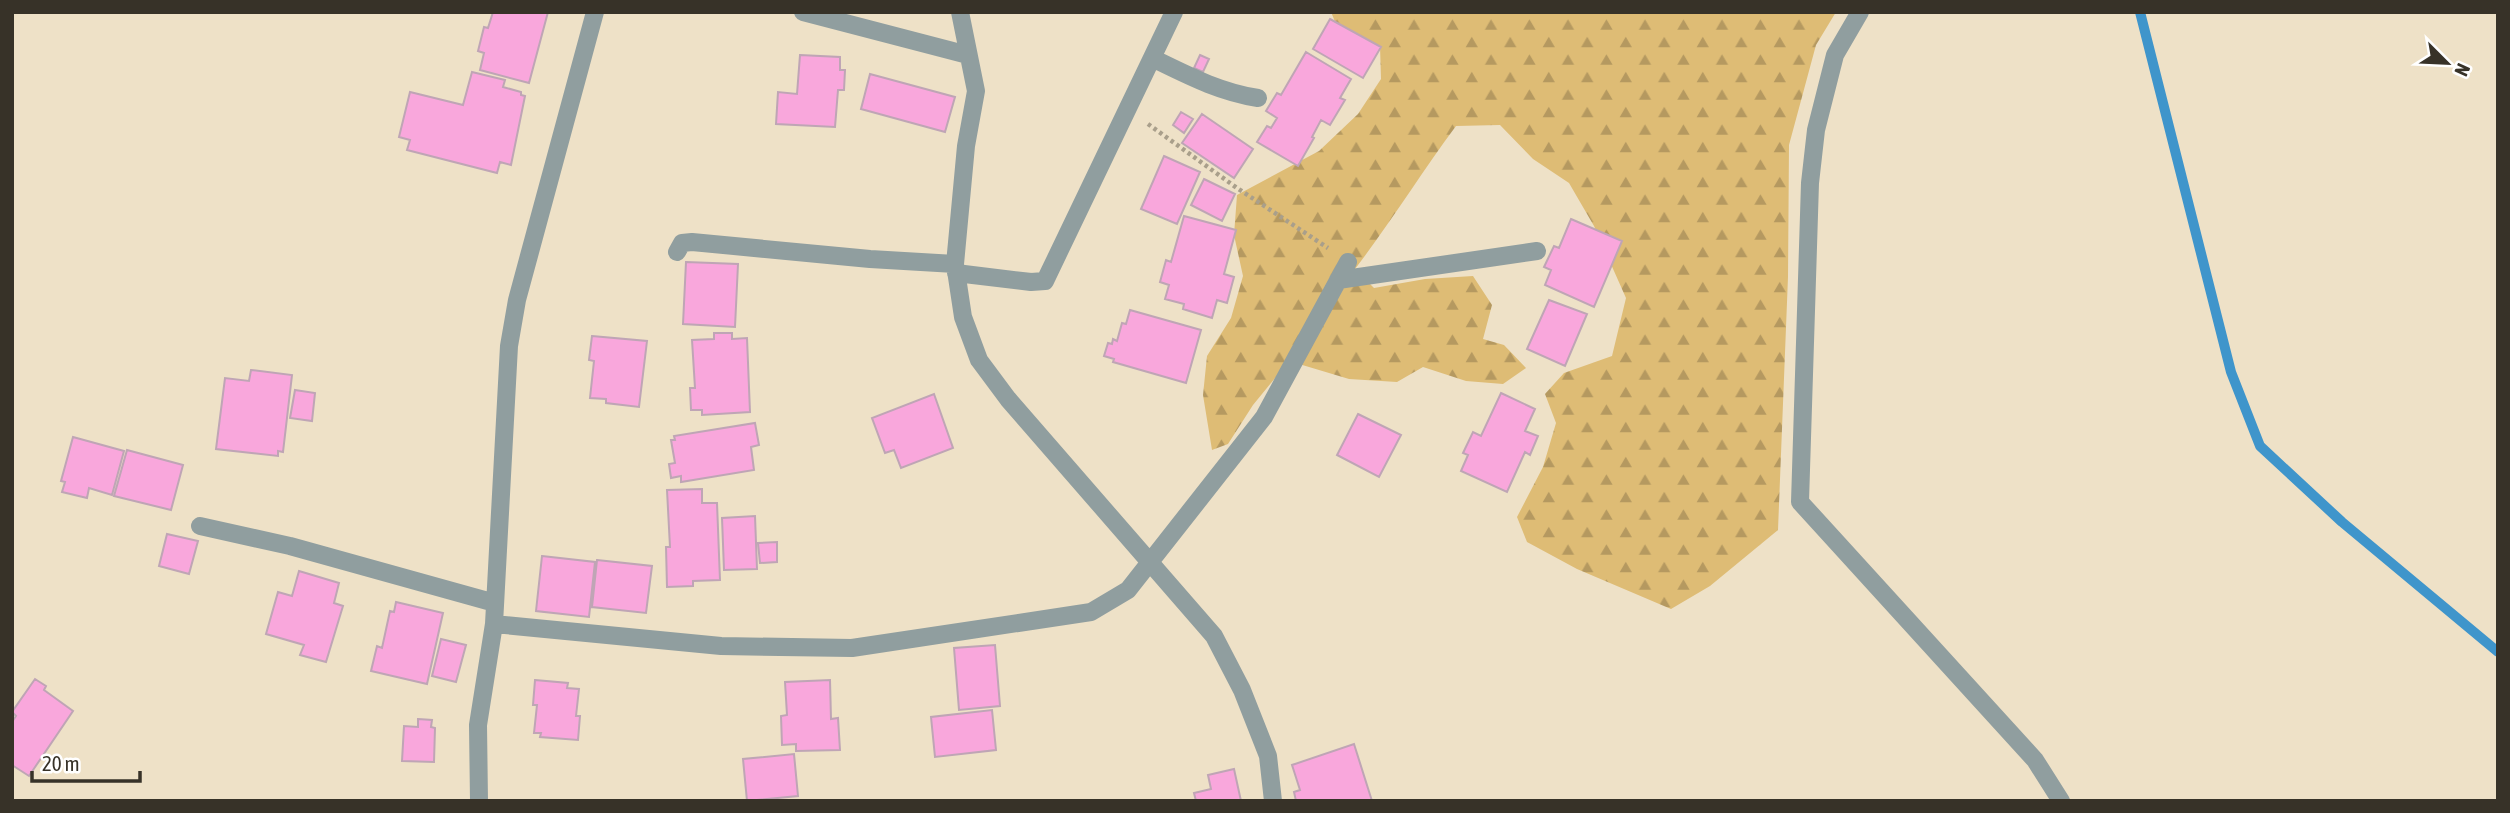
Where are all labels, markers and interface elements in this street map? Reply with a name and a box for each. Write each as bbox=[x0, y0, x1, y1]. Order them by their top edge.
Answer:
north arrow bbox=[2412, 28, 2482, 98]
text: N bbox=[2450, 60, 2475, 80]
scale bar bbox=[32, 740, 140, 784]
text: 20 m bbox=[42, 751, 80, 775]

